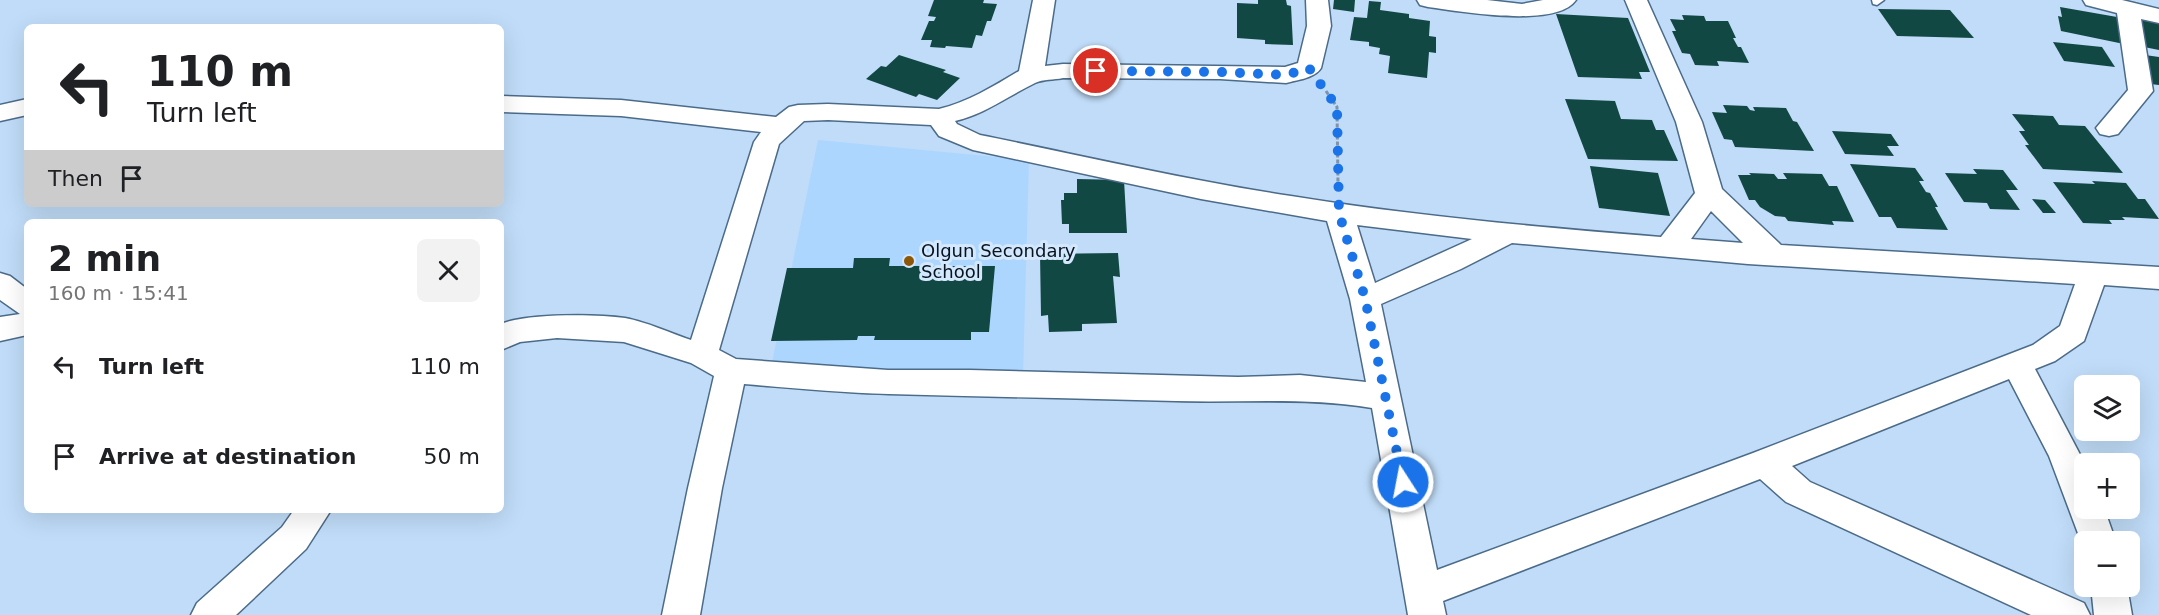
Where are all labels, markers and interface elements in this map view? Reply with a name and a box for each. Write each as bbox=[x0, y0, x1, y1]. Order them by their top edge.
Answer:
pin bbox=[1070, 45, 1121, 96]
text: 110 m bbox=[147, 47, 293, 96]
icon: left bbox=[48, 48, 126, 126]
icon: arrive bbox=[1079, 54, 1112, 87]
text: Turn left bbox=[147, 97, 257, 128]
icon: arrive bbox=[115, 162, 148, 195]
text: Then bbox=[48, 166, 103, 191]
text: 2 min bbox=[48, 238, 161, 279]
button: close bbox=[417, 239, 480, 302]
place label: Olgun Secondary School bbox=[921, 240, 1076, 282]
marker: Olgun Secondary School bbox=[902, 254, 916, 268]
text: 160 m · 15:41 bbox=[48, 281, 189, 305]
icon: left bbox=[48, 350, 81, 383]
text: Turn left bbox=[99, 354, 204, 379]
text: 110 m bbox=[410, 354, 480, 379]
map controls bbox=[2074, 375, 2140, 597]
button: layers bbox=[2074, 375, 2140, 441]
icon: arrive bbox=[48, 440, 81, 473]
text: Arrive at destination bbox=[99, 444, 356, 469]
text: 50 m bbox=[424, 444, 480, 469]
position arrow bbox=[1371, 450, 1435, 514]
button: + bbox=[2074, 453, 2140, 519]
button: − bbox=[2074, 531, 2140, 597]

